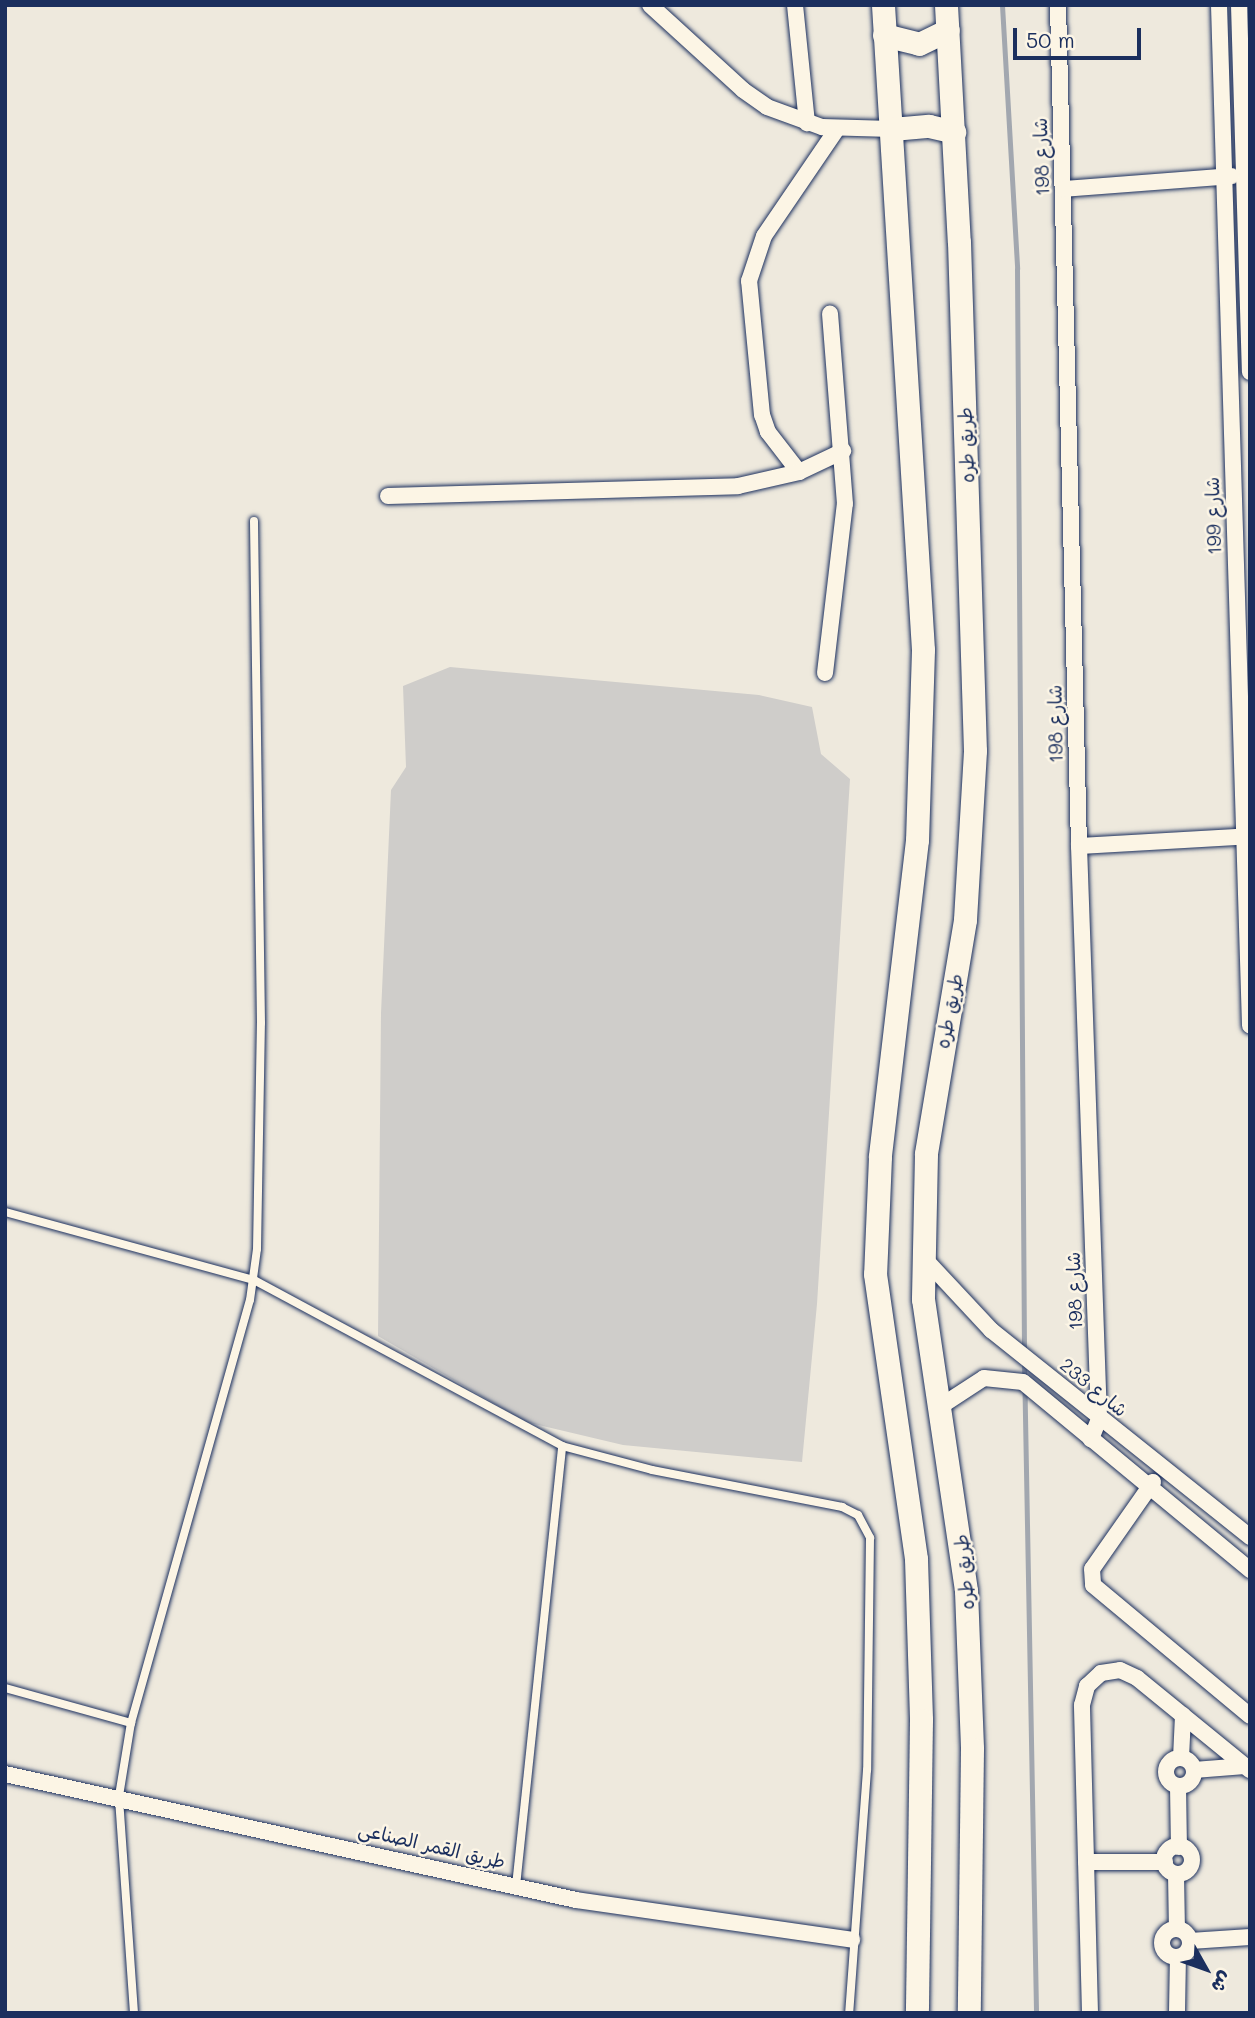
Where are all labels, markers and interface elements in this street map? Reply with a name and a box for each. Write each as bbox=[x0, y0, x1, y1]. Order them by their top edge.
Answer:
scale bar bbox=[1017, 14, 1145, 58]
text: 50 m bbox=[1026, 26, 1075, 53]
street label: شارع 198 bbox=[1028, 117, 1054, 197]
street label: طريق طره bbox=[953, 407, 979, 483]
street label: شارع 199 bbox=[1200, 477, 1226, 555]
street label: شارع 198 bbox=[1043, 685, 1067, 763]
street label: طريق طره bbox=[931, 972, 967, 1050]
street label: شارع 198 bbox=[1061, 1251, 1087, 1331]
street label: شارع 233 bbox=[1056, 1353, 1132, 1421]
street label: طريق طره bbox=[949, 1533, 979, 1611]
street label: طريق القمر الصناعى bbox=[356, 1817, 508, 1873]
north arrow bbox=[1171, 1934, 1241, 2004]
text: ش bbox=[1206, 1967, 1239, 1999]

